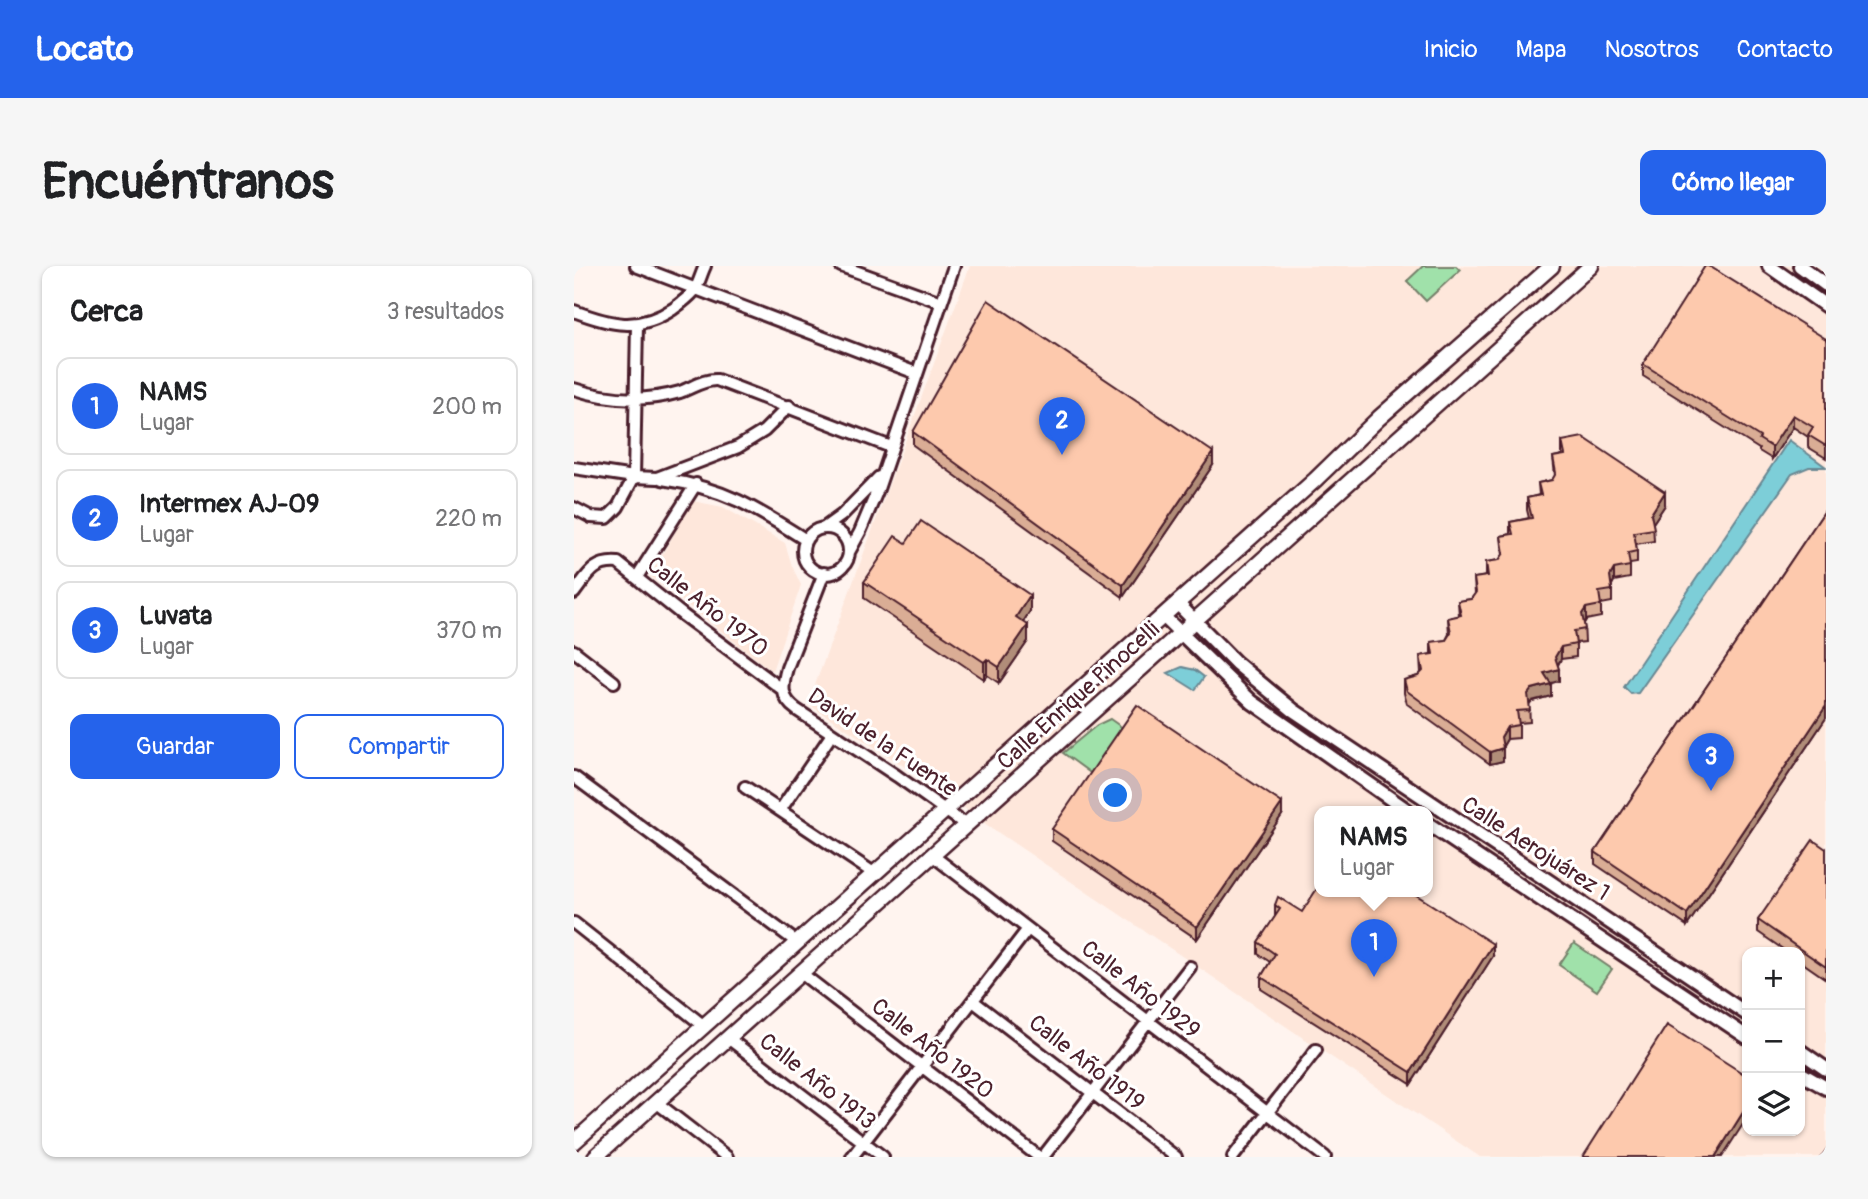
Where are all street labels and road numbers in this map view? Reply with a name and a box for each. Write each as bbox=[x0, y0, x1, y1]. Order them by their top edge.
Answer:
street label: Calle Año 1970 bbox=[641, 550, 774, 663]
street label: Calle Enrique Pinocelli bbox=[991, 615, 1166, 776]
street label: David de la Fuente bbox=[802, 682, 964, 804]
street label: Calle Aerojuárez 1 bbox=[1456, 790, 1615, 907]
street label: Calle Año 1929 bbox=[1075, 934, 1206, 1045]
street label: Calle Año 1920 bbox=[866, 992, 1000, 1105]
street label: Calle Año 1919 bbox=[1023, 1008, 1151, 1117]
street label: Calle Año 1913 bbox=[753, 1027, 882, 1136]

